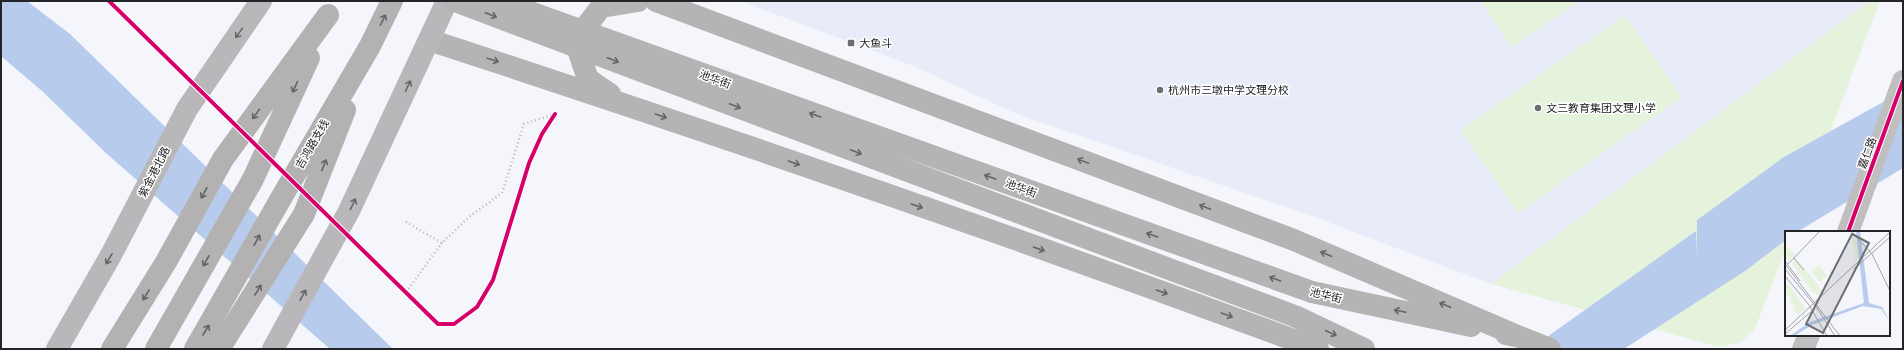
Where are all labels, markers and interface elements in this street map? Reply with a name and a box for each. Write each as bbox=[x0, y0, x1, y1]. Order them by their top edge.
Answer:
one-way arrow bbox=[485, 11, 497, 19]
one-way arrow bbox=[380, 15, 387, 27]
one-way arrow bbox=[235, 27, 243, 38]
place label: 大鱼斗 bbox=[859, 37, 892, 50]
marker: 大鱼斗 bbox=[846, 38, 856, 48]
one-way arrow bbox=[487, 57, 499, 65]
one-way arrow bbox=[607, 57, 619, 65]
street label: 池华街 bbox=[697, 68, 733, 91]
one-way arrow bbox=[291, 80, 298, 92]
one-way arrow bbox=[405, 81, 412, 93]
place label: 杭州市三墩中学文理分校 bbox=[1168, 84, 1289, 97]
marker: 杭州市三墩中学文理分校 bbox=[1155, 85, 1165, 95]
place label: 文三教育集团文理小学 bbox=[1546, 102, 1656, 115]
one-way arrow bbox=[728, 103, 740, 111]
marker: 文三教育集团文理小学 bbox=[1533, 103, 1543, 113]
one-way arrow bbox=[251, 108, 260, 119]
one-way arrow bbox=[809, 111, 822, 118]
one-way arrow bbox=[655, 113, 667, 121]
street label: 吉鸿路支线 bbox=[293, 117, 332, 171]
street label: 嘉仁路 bbox=[1856, 135, 1879, 171]
street label: 紫金港北路 bbox=[136, 145, 173, 200]
one-way arrow bbox=[850, 149, 863, 156]
one-way arrow bbox=[1077, 157, 1089, 165]
one-way arrow bbox=[320, 159, 328, 171]
one-way arrow bbox=[788, 159, 800, 167]
one-way arrow bbox=[985, 173, 997, 181]
street label: 池华街 bbox=[1003, 177, 1039, 200]
one-way arrow bbox=[200, 187, 207, 199]
one-way arrow bbox=[350, 199, 357, 211]
one-way arrow bbox=[910, 202, 922, 210]
one-way arrow bbox=[1198, 203, 1211, 210]
one-way arrow bbox=[1147, 231, 1159, 239]
inset map bbox=[1785, 231, 1890, 336]
one-way arrow bbox=[254, 234, 262, 246]
one-way arrow bbox=[1033, 245, 1045, 253]
one-way arrow bbox=[1320, 250, 1332, 257]
one-way arrow bbox=[104, 253, 112, 265]
one-way arrow bbox=[202, 255, 210, 267]
one-way arrow bbox=[1269, 274, 1281, 282]
one-way arrow bbox=[253, 284, 262, 295]
street label: 池华街 bbox=[1308, 285, 1343, 306]
one-way arrow bbox=[141, 289, 149, 301]
one-way arrow bbox=[300, 289, 308, 301]
one-way arrow bbox=[1156, 289, 1169, 296]
one-way arrow bbox=[1440, 301, 1452, 308]
one-way arrow bbox=[1393, 307, 1406, 315]
one-way arrow bbox=[1220, 312, 1232, 320]
one-way arrow bbox=[203, 324, 211, 336]
one-way arrow bbox=[1324, 330, 1336, 337]

